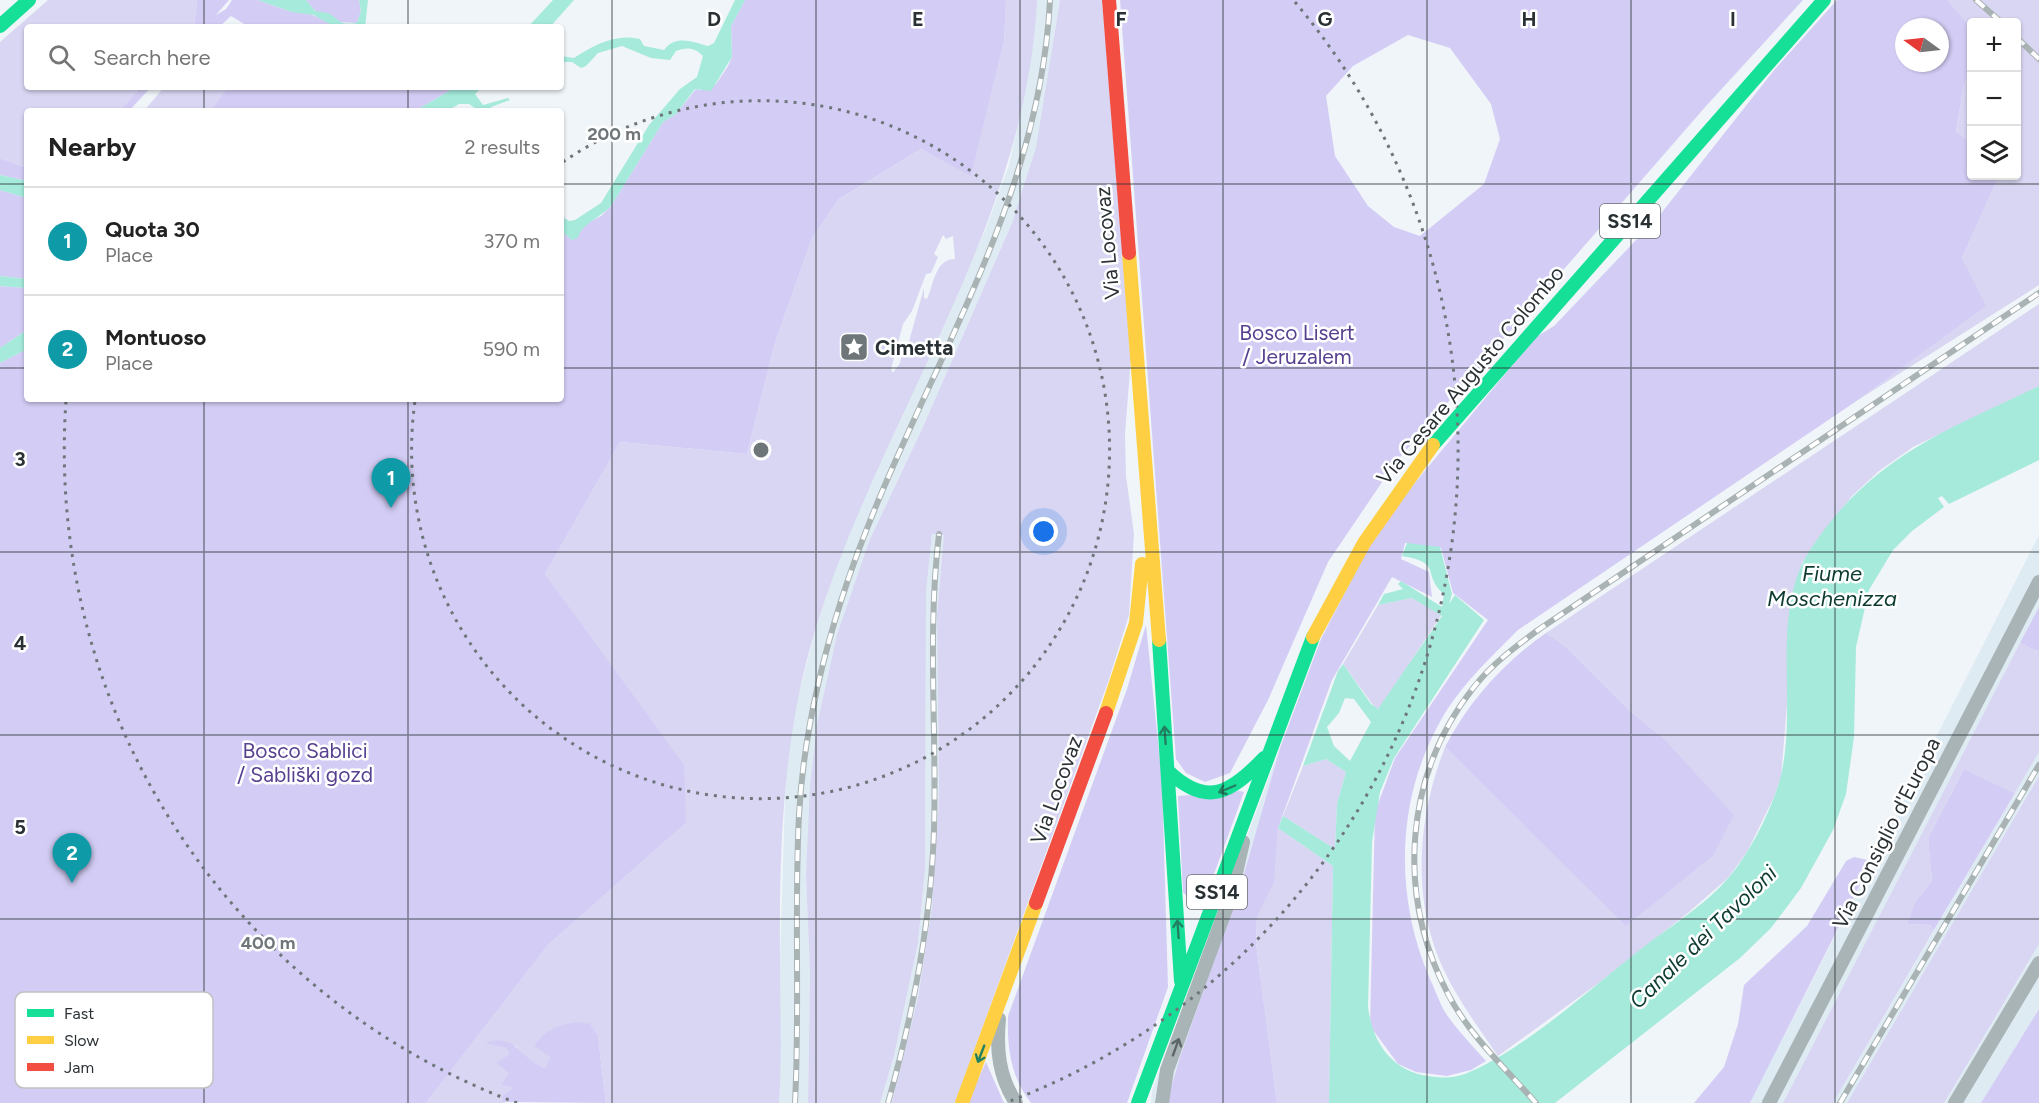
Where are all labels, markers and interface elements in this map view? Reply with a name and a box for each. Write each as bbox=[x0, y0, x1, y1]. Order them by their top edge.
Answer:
text: D bbox=[707, 7, 721, 31]
text: E bbox=[912, 7, 924, 31]
text: F bbox=[1115, 7, 1127, 31]
text: G bbox=[1318, 7, 1333, 31]
text: H bbox=[1522, 7, 1537, 31]
text: I bbox=[1730, 7, 1736, 31]
north arrow bbox=[1895, 18, 1949, 72]
map controls bbox=[1967, 18, 2021, 180]
button: + bbox=[1967, 18, 2021, 72]
search box bbox=[24, 24, 564, 90]
icon: search bbox=[45, 41, 78, 74]
text: Search here bbox=[93, 44, 211, 71]
button: − bbox=[1967, 72, 2021, 126]
text: 200 m bbox=[587, 123, 641, 145]
button: layers bbox=[1967, 126, 2021, 180]
text: Nearby bbox=[48, 131, 136, 163]
text: 2 results bbox=[464, 135, 540, 159]
street label: Via Locovaz bbox=[1090, 185, 1124, 301]
road number: SS14 bbox=[1600, 204, 1660, 238]
text: Quota 30 bbox=[105, 216, 200, 243]
text: 1 bbox=[63, 229, 72, 253]
text: 370 m bbox=[484, 229, 540, 253]
text: Place bbox=[105, 243, 153, 267]
street label: Via Cesare Augusto Colombo bbox=[1371, 261, 1569, 489]
park label: Bosco Lisert / Jeruzalem bbox=[1239, 320, 1355, 369]
text: Montuoso bbox=[105, 324, 206, 351]
place icon: Cimetta bbox=[838, 331, 870, 363]
place label: Cimetta bbox=[875, 335, 954, 360]
text: 2 bbox=[62, 337, 73, 361]
text: 590 m bbox=[482, 337, 540, 361]
text: Place bbox=[105, 351, 153, 375]
centre of rings bbox=[751, 440, 771, 460]
text: 3 bbox=[14, 447, 26, 471]
pin: 1 bbox=[372, 458, 410, 508]
your location bbox=[1029, 517, 1058, 546]
water label: Fiume Moschenizza bbox=[1767, 560, 1897, 612]
text: 4 bbox=[14, 631, 27, 655]
one-way arrow bbox=[1160, 725, 1171, 745]
street label: Via Locovaz bbox=[1025, 732, 1087, 848]
street label: Via Consiglio d'Europa bbox=[1827, 733, 1945, 933]
park label: Bosco Sablici / Sabliški gozd bbox=[237, 738, 373, 787]
one-way arrow bbox=[1218, 784, 1236, 795]
text: 5 bbox=[14, 815, 26, 839]
pin: 2 bbox=[52, 834, 92, 883]
water label: Canale dei Tavoloni bbox=[1624, 859, 1783, 1014]
road number: SS14 bbox=[1187, 875, 1247, 909]
one-way arrow bbox=[1172, 920, 1183, 940]
text: 400 m bbox=[241, 932, 295, 954]
legend bbox=[15, 992, 213, 1088]
text: Fast bbox=[64, 1004, 94, 1023]
text: Slow bbox=[64, 1031, 99, 1050]
one-way arrow bbox=[1171, 1038, 1182, 1057]
one-way arrow bbox=[975, 1044, 986, 1063]
text: Jam bbox=[64, 1058, 94, 1077]

